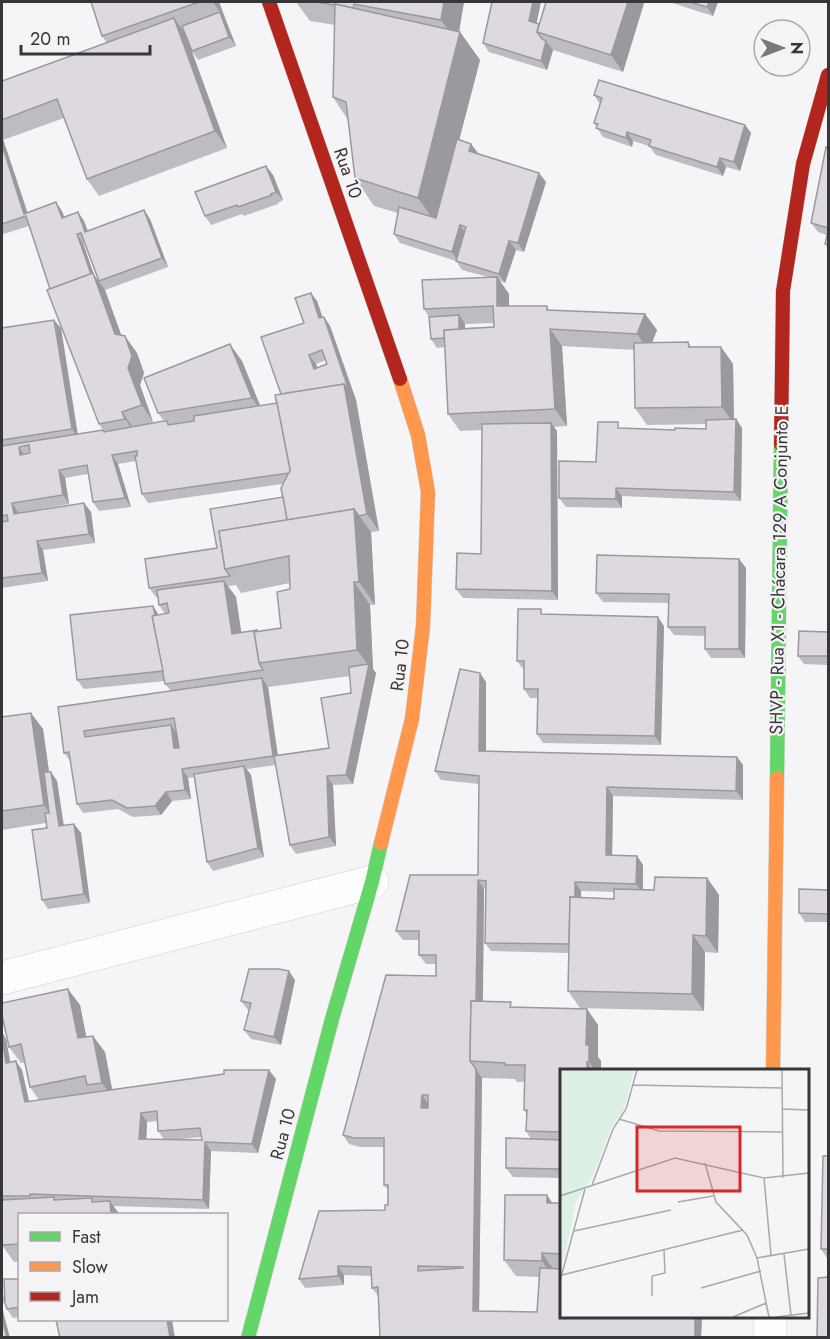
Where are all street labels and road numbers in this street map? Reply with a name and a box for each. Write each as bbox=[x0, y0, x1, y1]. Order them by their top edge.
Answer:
street label: Rua 10 bbox=[327, 144, 369, 202]
street label: SHVP - Rua X1 - Chácara 129 A Conjunto E bbox=[763, 405, 795, 735]
street label: Rua 10 bbox=[384, 637, 416, 693]
street label: Rua 10 bbox=[264, 1105, 302, 1163]

